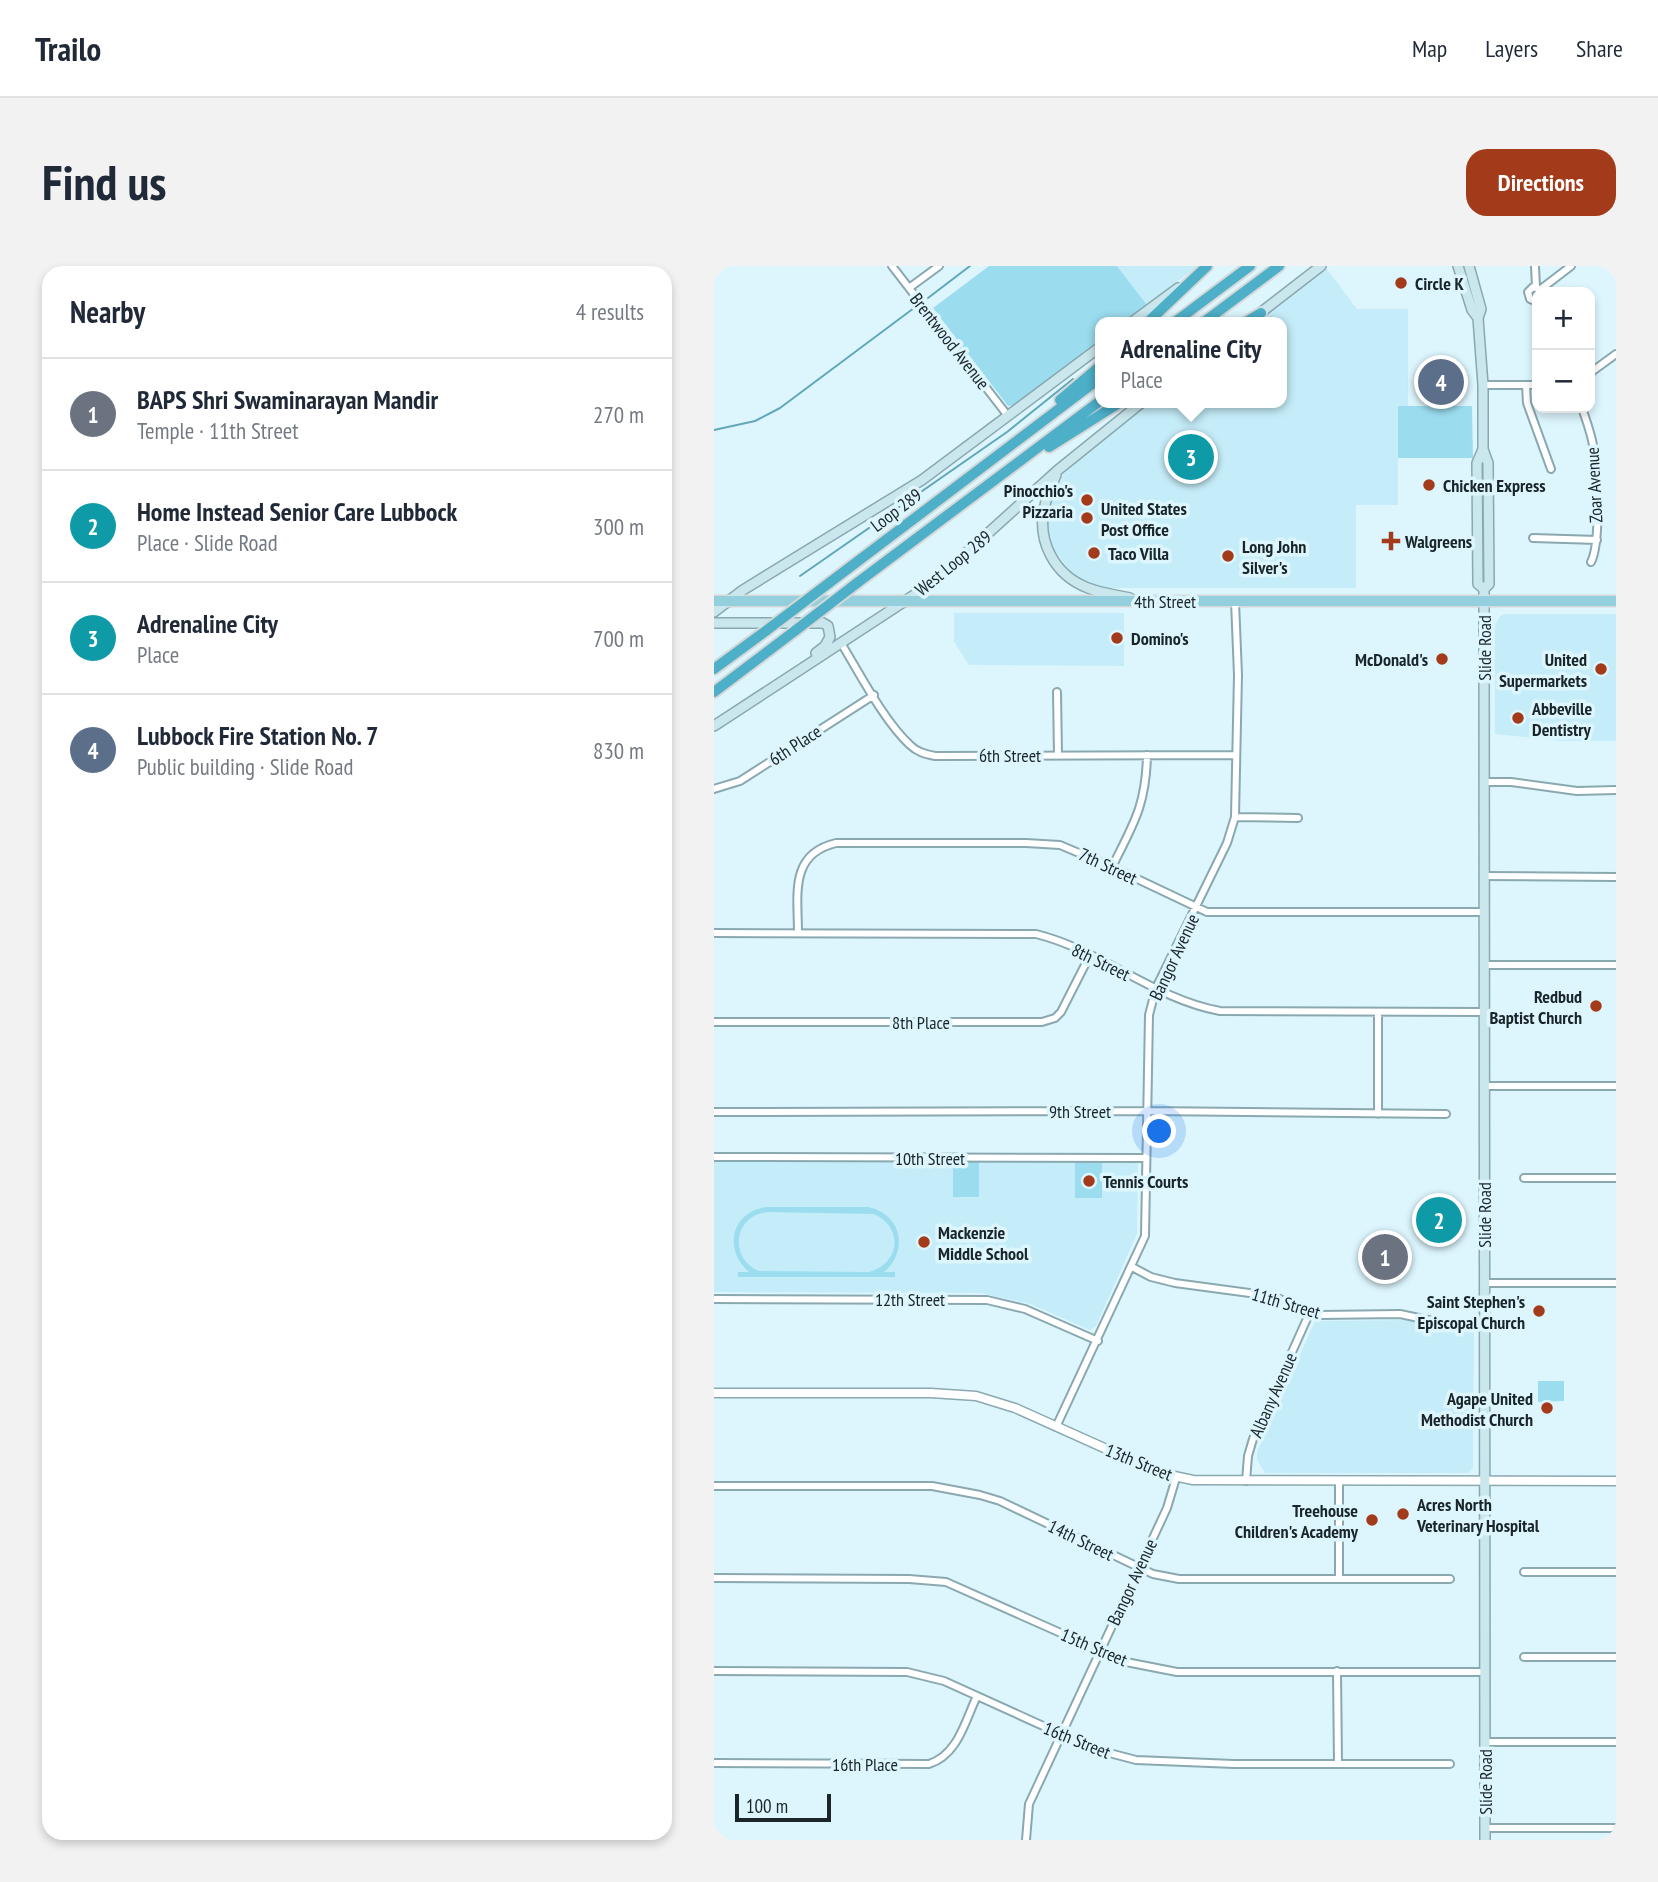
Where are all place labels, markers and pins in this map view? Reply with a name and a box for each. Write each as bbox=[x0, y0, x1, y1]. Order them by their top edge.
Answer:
place label: Circle K bbox=[1415, 272, 1465, 295]
marker: Circle K bbox=[1393, 275, 1409, 291]
pin: 4 bbox=[1418, 356, 1464, 408]
pin: 3 bbox=[1168, 431, 1214, 483]
place label: Chicken Express bbox=[1443, 474, 1546, 497]
marker: Chicken Express bbox=[1421, 477, 1437, 493]
place label: Pinocchio's Pizzaria bbox=[1004, 479, 1073, 523]
marker: Pinocchio's Pizzaria bbox=[1079, 492, 1095, 508]
place label: United States Post Office bbox=[1101, 497, 1187, 541]
marker: United States Post Office bbox=[1079, 510, 1095, 526]
place label: Walgreens bbox=[1404, 530, 1472, 553]
marker: Walgreens bbox=[1383, 533, 1399, 549]
place label: Long John Silver's bbox=[1242, 535, 1306, 579]
place label: Taco Villa bbox=[1108, 542, 1169, 565]
marker: Taco Villa bbox=[1086, 545, 1102, 561]
marker: Long John Silver's bbox=[1220, 548, 1236, 564]
place label: Domino's bbox=[1131, 627, 1189, 650]
marker: Domino's bbox=[1109, 630, 1125, 646]
place label: McDonald's bbox=[1355, 648, 1428, 671]
place label: United Supermarkets bbox=[1499, 648, 1587, 692]
marker: McDonald's bbox=[1434, 651, 1450, 667]
marker: United Supermarkets bbox=[1593, 661, 1609, 677]
place label: Abbeville Dentistry bbox=[1531, 697, 1592, 741]
marker: Abbeville Dentistry bbox=[1510, 710, 1526, 726]
place label: Redbud Baptist Church bbox=[1489, 985, 1582, 1029]
marker: Redbud Baptist Church bbox=[1588, 998, 1604, 1014]
place label: Tennis Courts bbox=[1103, 1170, 1188, 1193]
marker: Tennis Courts bbox=[1081, 1173, 1097, 1189]
pin: 2 bbox=[1416, 1194, 1462, 1246]
place label: Mackenzie Middle School bbox=[938, 1221, 1029, 1265]
pin: 1 bbox=[1362, 1231, 1408, 1283]
marker: Mackenzie Middle School bbox=[916, 1234, 932, 1250]
place label: Saint Stephen's Episcopal Church bbox=[1417, 1290, 1525, 1334]
marker: Saint Stephen's Episcopal Church bbox=[1531, 1303, 1547, 1319]
place label: Agape United Methodist Church bbox=[1421, 1387, 1533, 1431]
marker: Agape United Methodist Church bbox=[1539, 1400, 1555, 1416]
place label: Acres North Veterinary Hospital bbox=[1416, 1493, 1540, 1537]
place label: Treehouse Children's Academy bbox=[1235, 1499, 1359, 1543]
marker: Acres North Veterinary Hospital bbox=[1395, 1506, 1411, 1522]
marker: Treehouse Children's Academy bbox=[1364, 1512, 1380, 1528]

